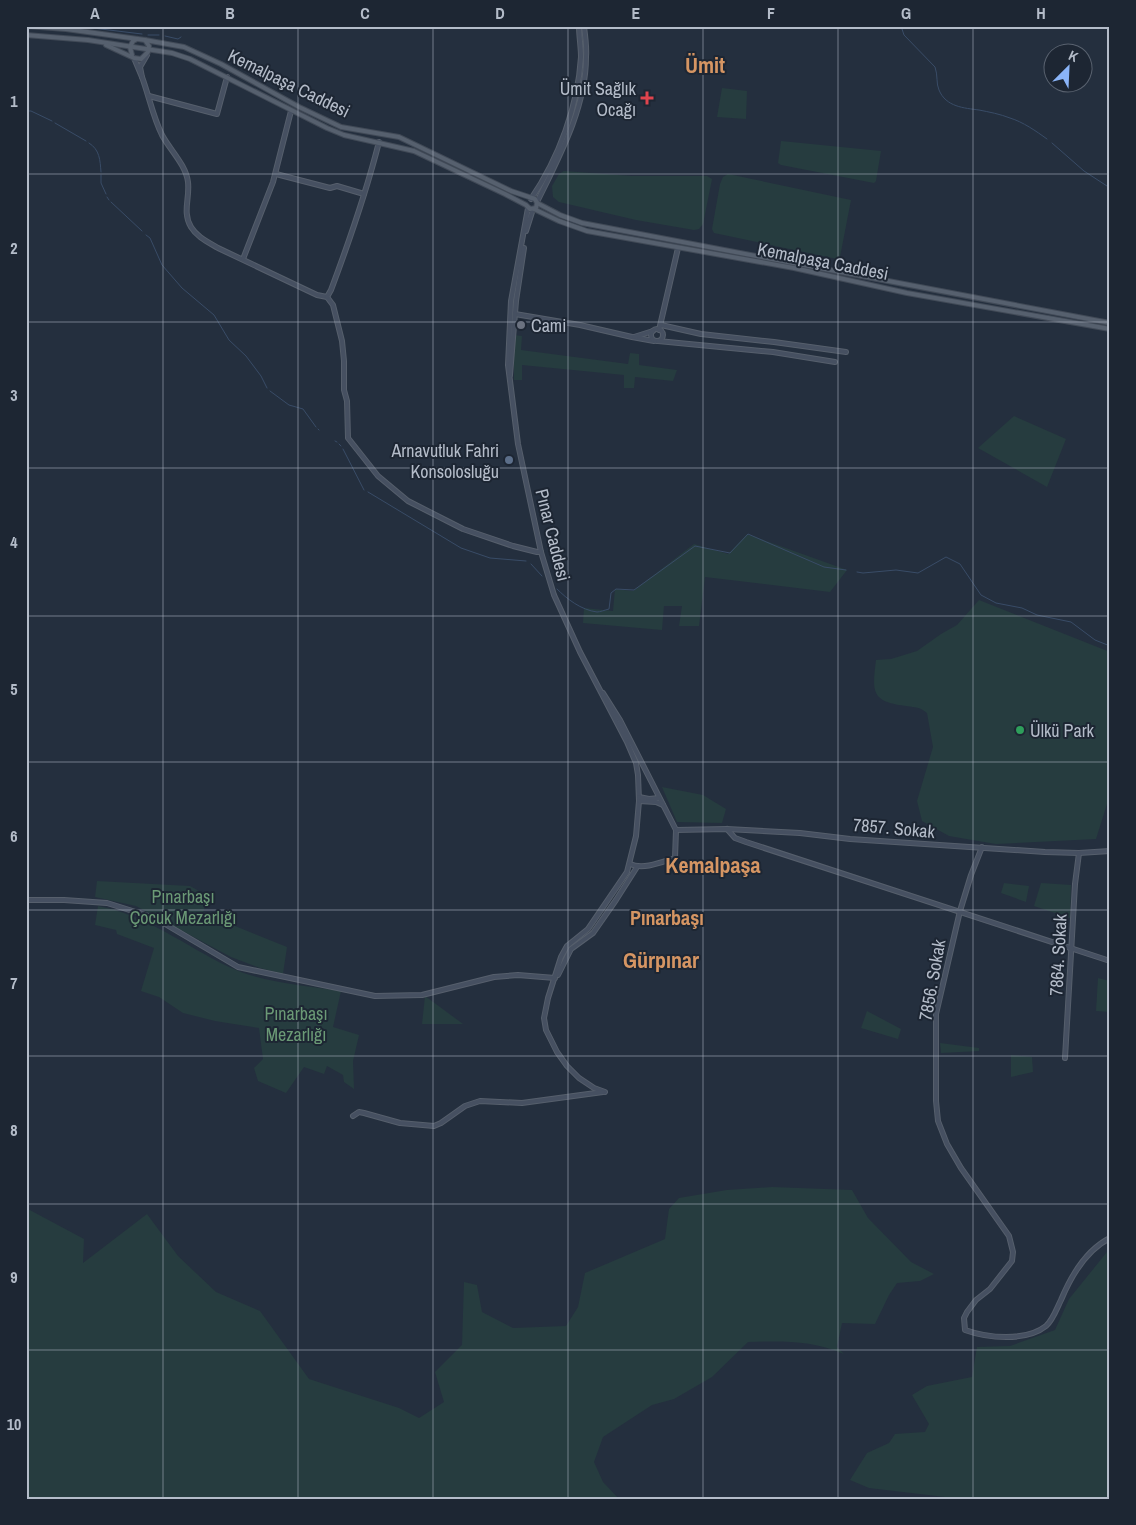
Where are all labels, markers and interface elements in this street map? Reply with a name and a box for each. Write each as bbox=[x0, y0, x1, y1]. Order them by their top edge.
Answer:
text: A bbox=[90, 2, 100, 24]
text: B bbox=[225, 2, 235, 24]
text: C bbox=[360, 2, 370, 24]
text: D bbox=[495, 2, 505, 24]
text: E bbox=[632, 2, 641, 24]
text: F bbox=[767, 2, 775, 24]
text: G bbox=[901, 2, 911, 24]
text: H bbox=[1036, 2, 1046, 24]
north arrow bbox=[1044, 42, 1094, 92]
street label: Kemalpaşa Caddesi bbox=[224, 43, 354, 123]
text: K bbox=[1066, 46, 1081, 66]
district label: Ümit bbox=[685, 50, 725, 80]
place label: Ümit Sağlık Ocağı bbox=[560, 76, 637, 122]
text: 1 bbox=[10, 90, 18, 112]
marker: Ümit Sağlık Ocağı bbox=[640, 91, 654, 105]
street label: Kemalpaşa Caddesi bbox=[755, 236, 891, 286]
text: 2 bbox=[10, 237, 18, 259]
place label: Cami bbox=[531, 313, 566, 338]
marker: Cami bbox=[515, 319, 527, 331]
text: 3 bbox=[10, 384, 18, 406]
place label: Arnavutluk Fahri Konsolosluğu bbox=[390, 438, 499, 484]
marker: Arnavutluk Fahri Konsolosluğu bbox=[503, 454, 515, 466]
street label: Pınar Caddesi bbox=[529, 486, 577, 584]
text: 4 bbox=[10, 531, 18, 553]
text: 5 bbox=[10, 678, 18, 700]
place label: Ülkü Park bbox=[1030, 718, 1095, 743]
marker: Ülkü Park bbox=[1014, 724, 1026, 736]
street label: 7857. Sokak bbox=[852, 812, 937, 844]
text: 6 bbox=[10, 825, 18, 847]
district label: Kemalpaşa bbox=[665, 850, 761, 880]
park label: Pınarbaşı Çocuk Mezarlığı bbox=[130, 884, 236, 930]
district label: Pınarbaşı bbox=[630, 904, 704, 931]
street label: 7864. Sokak bbox=[1043, 913, 1073, 997]
street label: 7856. Sokak bbox=[913, 937, 952, 1023]
district label: Gürpınar bbox=[623, 945, 699, 975]
text: 7 bbox=[10, 972, 18, 994]
park label: Pınarbaşı Mezarlığı bbox=[264, 1001, 328, 1047]
text: 8 bbox=[10, 1119, 18, 1141]
text: 9 bbox=[10, 1266, 18, 1288]
text: 10 bbox=[7, 1413, 21, 1435]

